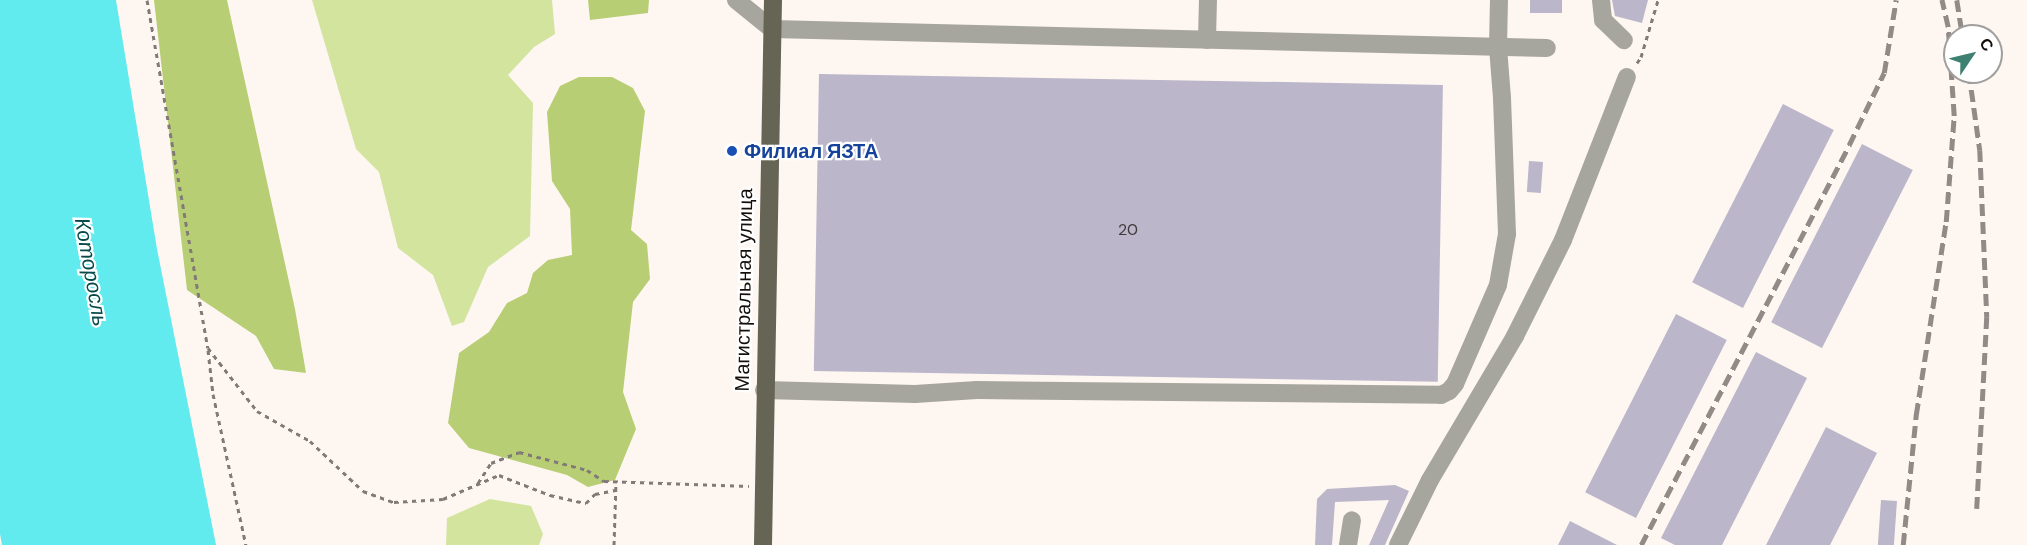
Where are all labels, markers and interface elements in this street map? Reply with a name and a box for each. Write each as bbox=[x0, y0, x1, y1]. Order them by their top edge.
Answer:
north arrow bbox=[1943, 24, 2003, 84]
text: С bbox=[1975, 34, 1998, 55]
place label: Филиал ЯЗТА bbox=[744, 139, 878, 163]
marker: Филиал ЯЗТА bbox=[725, 144, 739, 158]
street label: Магистральная улица bbox=[730, 188, 758, 392]
water label: Которосль bbox=[69, 216, 113, 328]
house number: 20 bbox=[1118, 220, 1138, 240]

